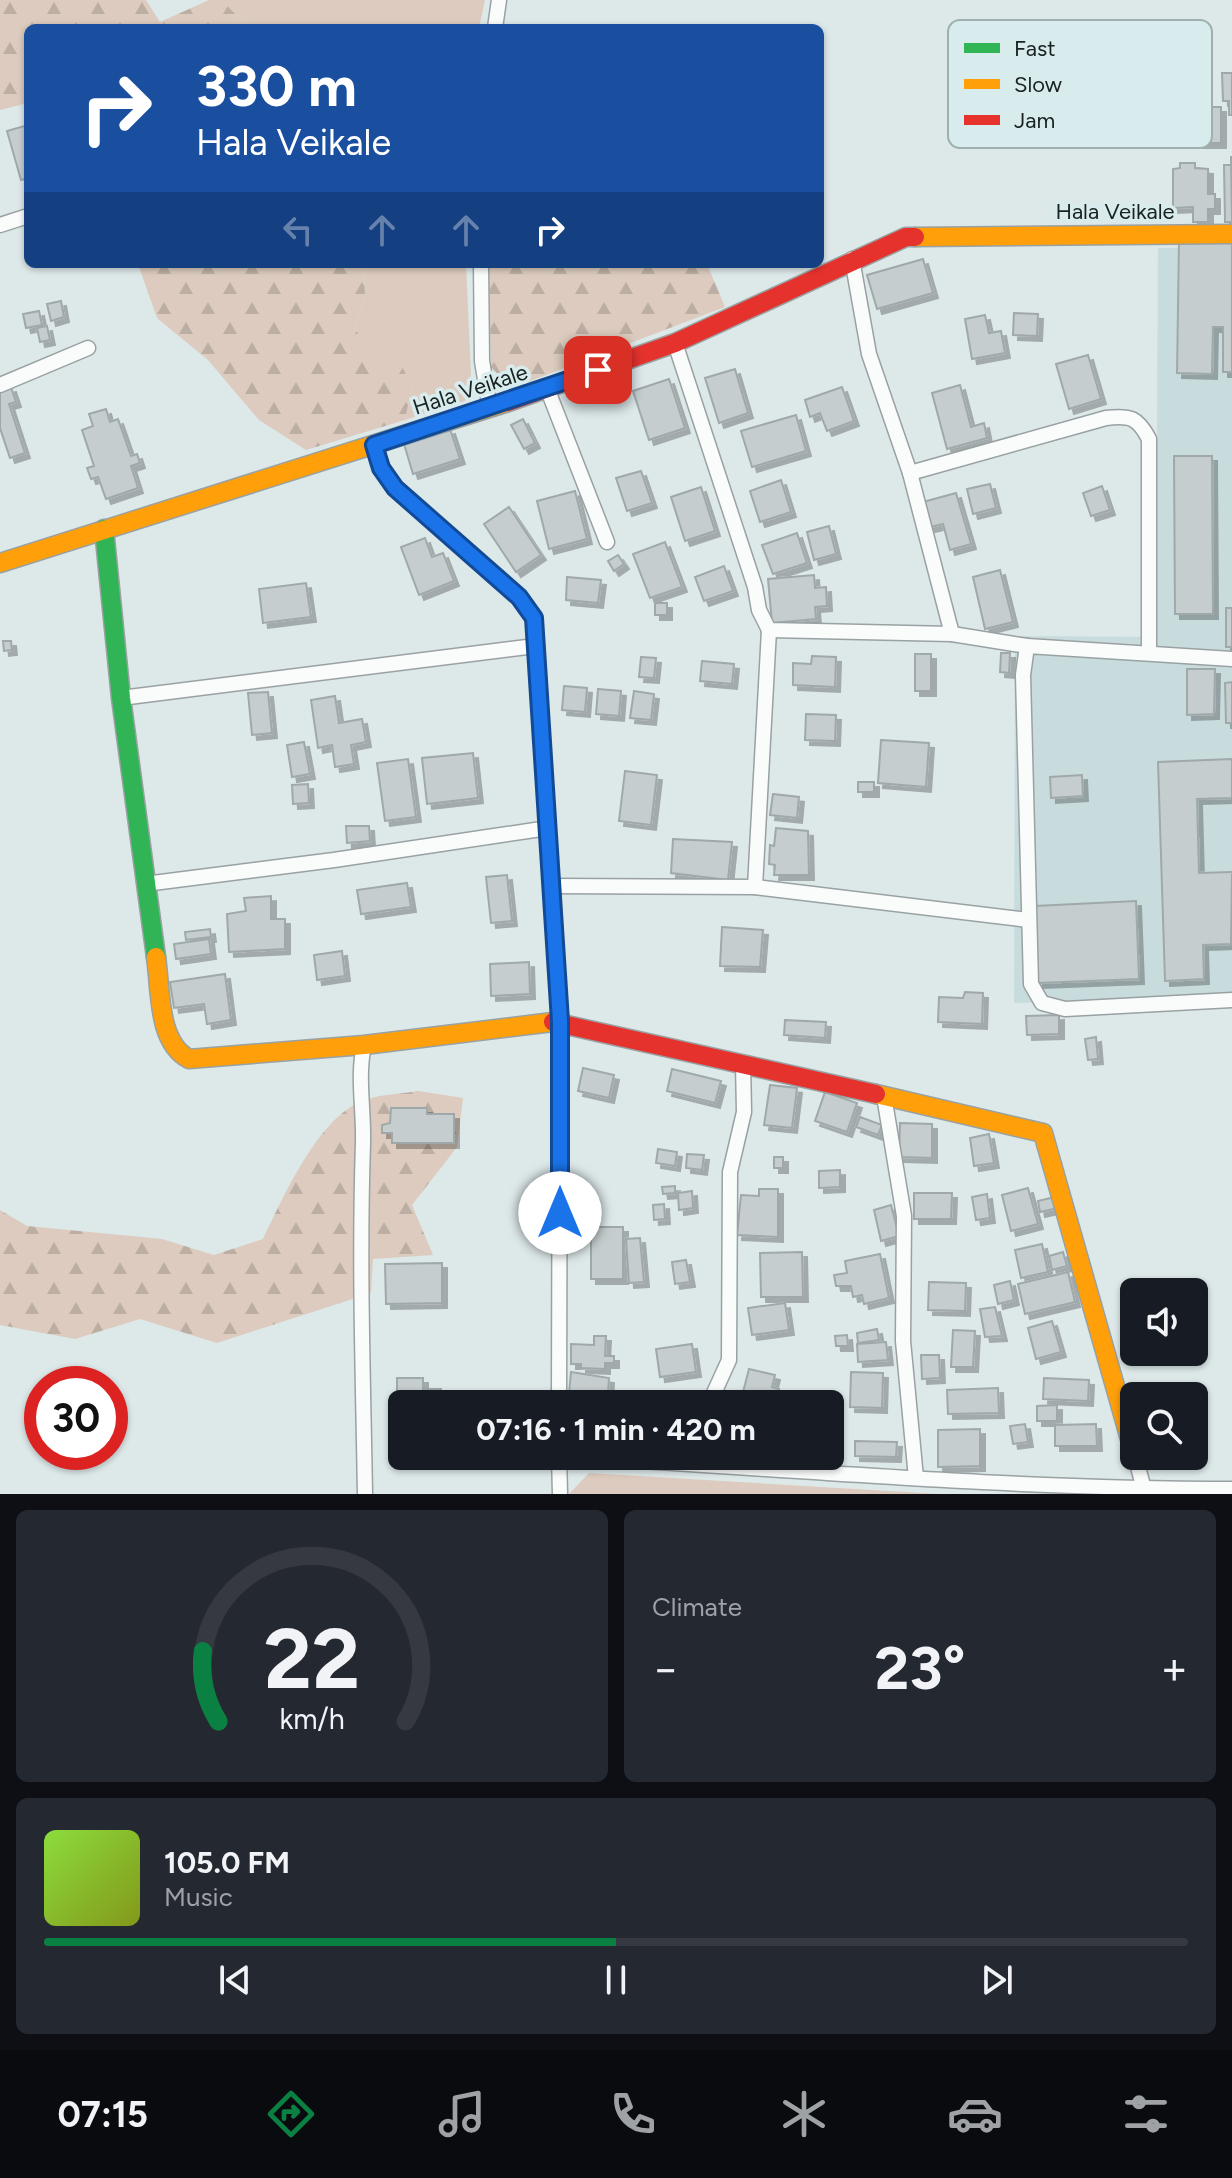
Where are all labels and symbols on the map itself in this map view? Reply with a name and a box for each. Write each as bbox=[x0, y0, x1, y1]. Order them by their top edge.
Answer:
legend bbox=[948, 20, 1212, 148]
text: Fast bbox=[1014, 35, 1056, 62]
text: Slow bbox=[1014, 71, 1063, 98]
text: Jam bbox=[1014, 107, 1055, 134]
street label: Hala Veikale bbox=[1055, 198, 1175, 225]
pin bbox=[564, 336, 632, 404]
street label: Hala Veikale bbox=[409, 358, 531, 421]
position arrow bbox=[518, 1171, 602, 1255]
speed limit sign: 30 bbox=[24, 1366, 128, 1470]

